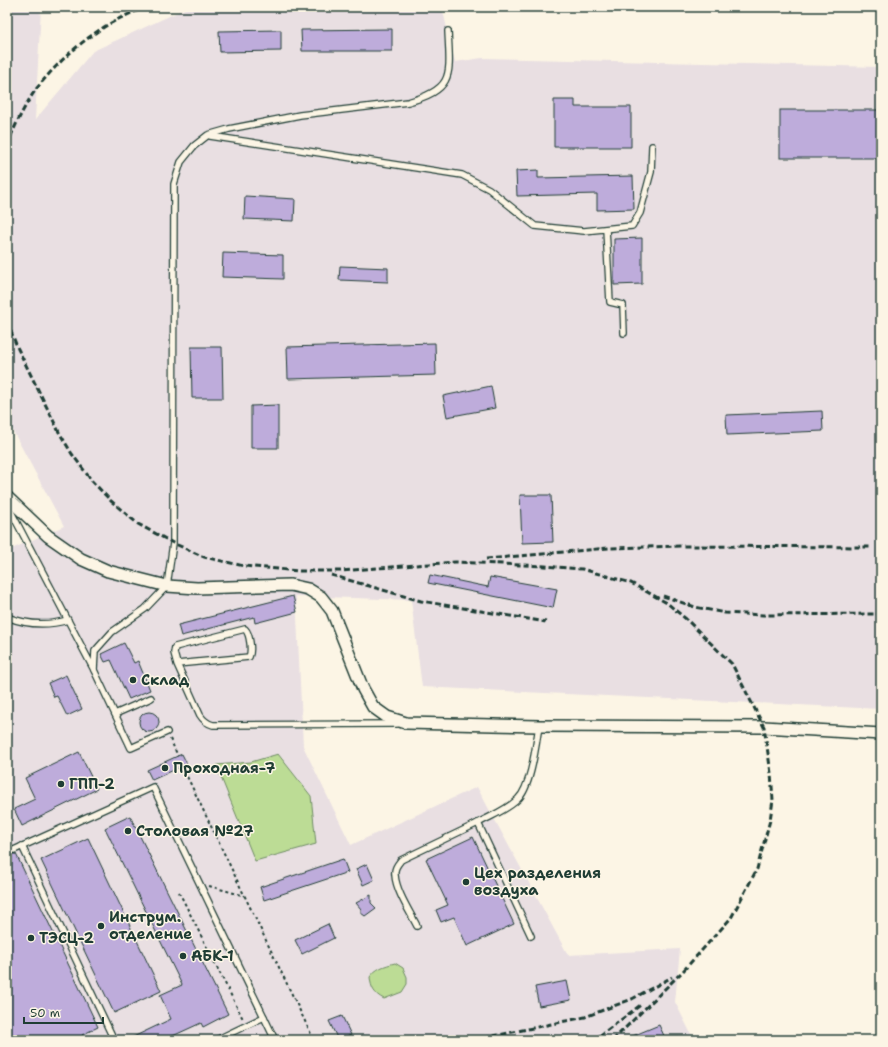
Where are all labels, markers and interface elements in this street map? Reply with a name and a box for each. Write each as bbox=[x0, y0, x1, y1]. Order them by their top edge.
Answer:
place label: Склад bbox=[141, 670, 190, 690]
marker: Склад bbox=[128, 675, 138, 685]
place label: Проходная-7 bbox=[173, 758, 276, 778]
marker: Проходная-7 bbox=[160, 763, 170, 773]
place label: ГПП-2 bbox=[69, 774, 115, 794]
marker: ГПП-2 bbox=[56, 779, 66, 789]
place label: Столовая №27 bbox=[136, 821, 254, 841]
marker: Столовая №27 bbox=[123, 826, 133, 836]
place label: Цех разделения воздуха bbox=[474, 863, 601, 900]
marker: Цех разделения воздуха bbox=[461, 877, 471, 887]
place label: Инструм. отделение bbox=[109, 907, 192, 944]
marker: Инструм. отделение bbox=[96, 921, 106, 931]
place label: ТЭСЦ-2 bbox=[39, 928, 94, 948]
marker: ТЭСЦ-2 bbox=[26, 933, 36, 943]
place label: АБК-1 bbox=[191, 946, 234, 966]
marker: АБК-1 bbox=[178, 951, 188, 961]
scale bar bbox=[24, 999, 103, 1025]
text: 50 m bbox=[30, 1005, 60, 1021]

